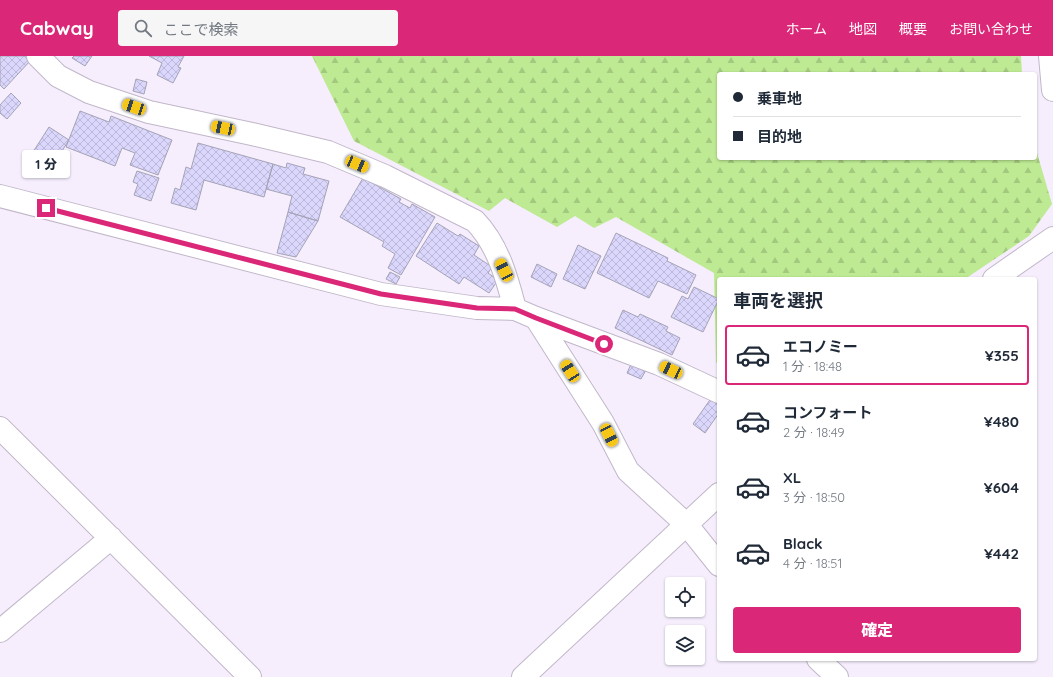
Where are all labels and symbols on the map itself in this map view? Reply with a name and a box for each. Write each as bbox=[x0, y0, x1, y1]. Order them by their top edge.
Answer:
car bbox=[121, 97, 147, 117]
car bbox=[210, 120, 236, 136]
callout: 1 分 bbox=[22, 150, 70, 178]
car bbox=[344, 154, 370, 174]
route end bbox=[37, 199, 55, 217]
car bbox=[493, 257, 515, 283]
route start bbox=[595, 335, 613, 353]
car bbox=[558, 358, 582, 384]
car bbox=[658, 359, 684, 381]
car bbox=[598, 422, 620, 448]

